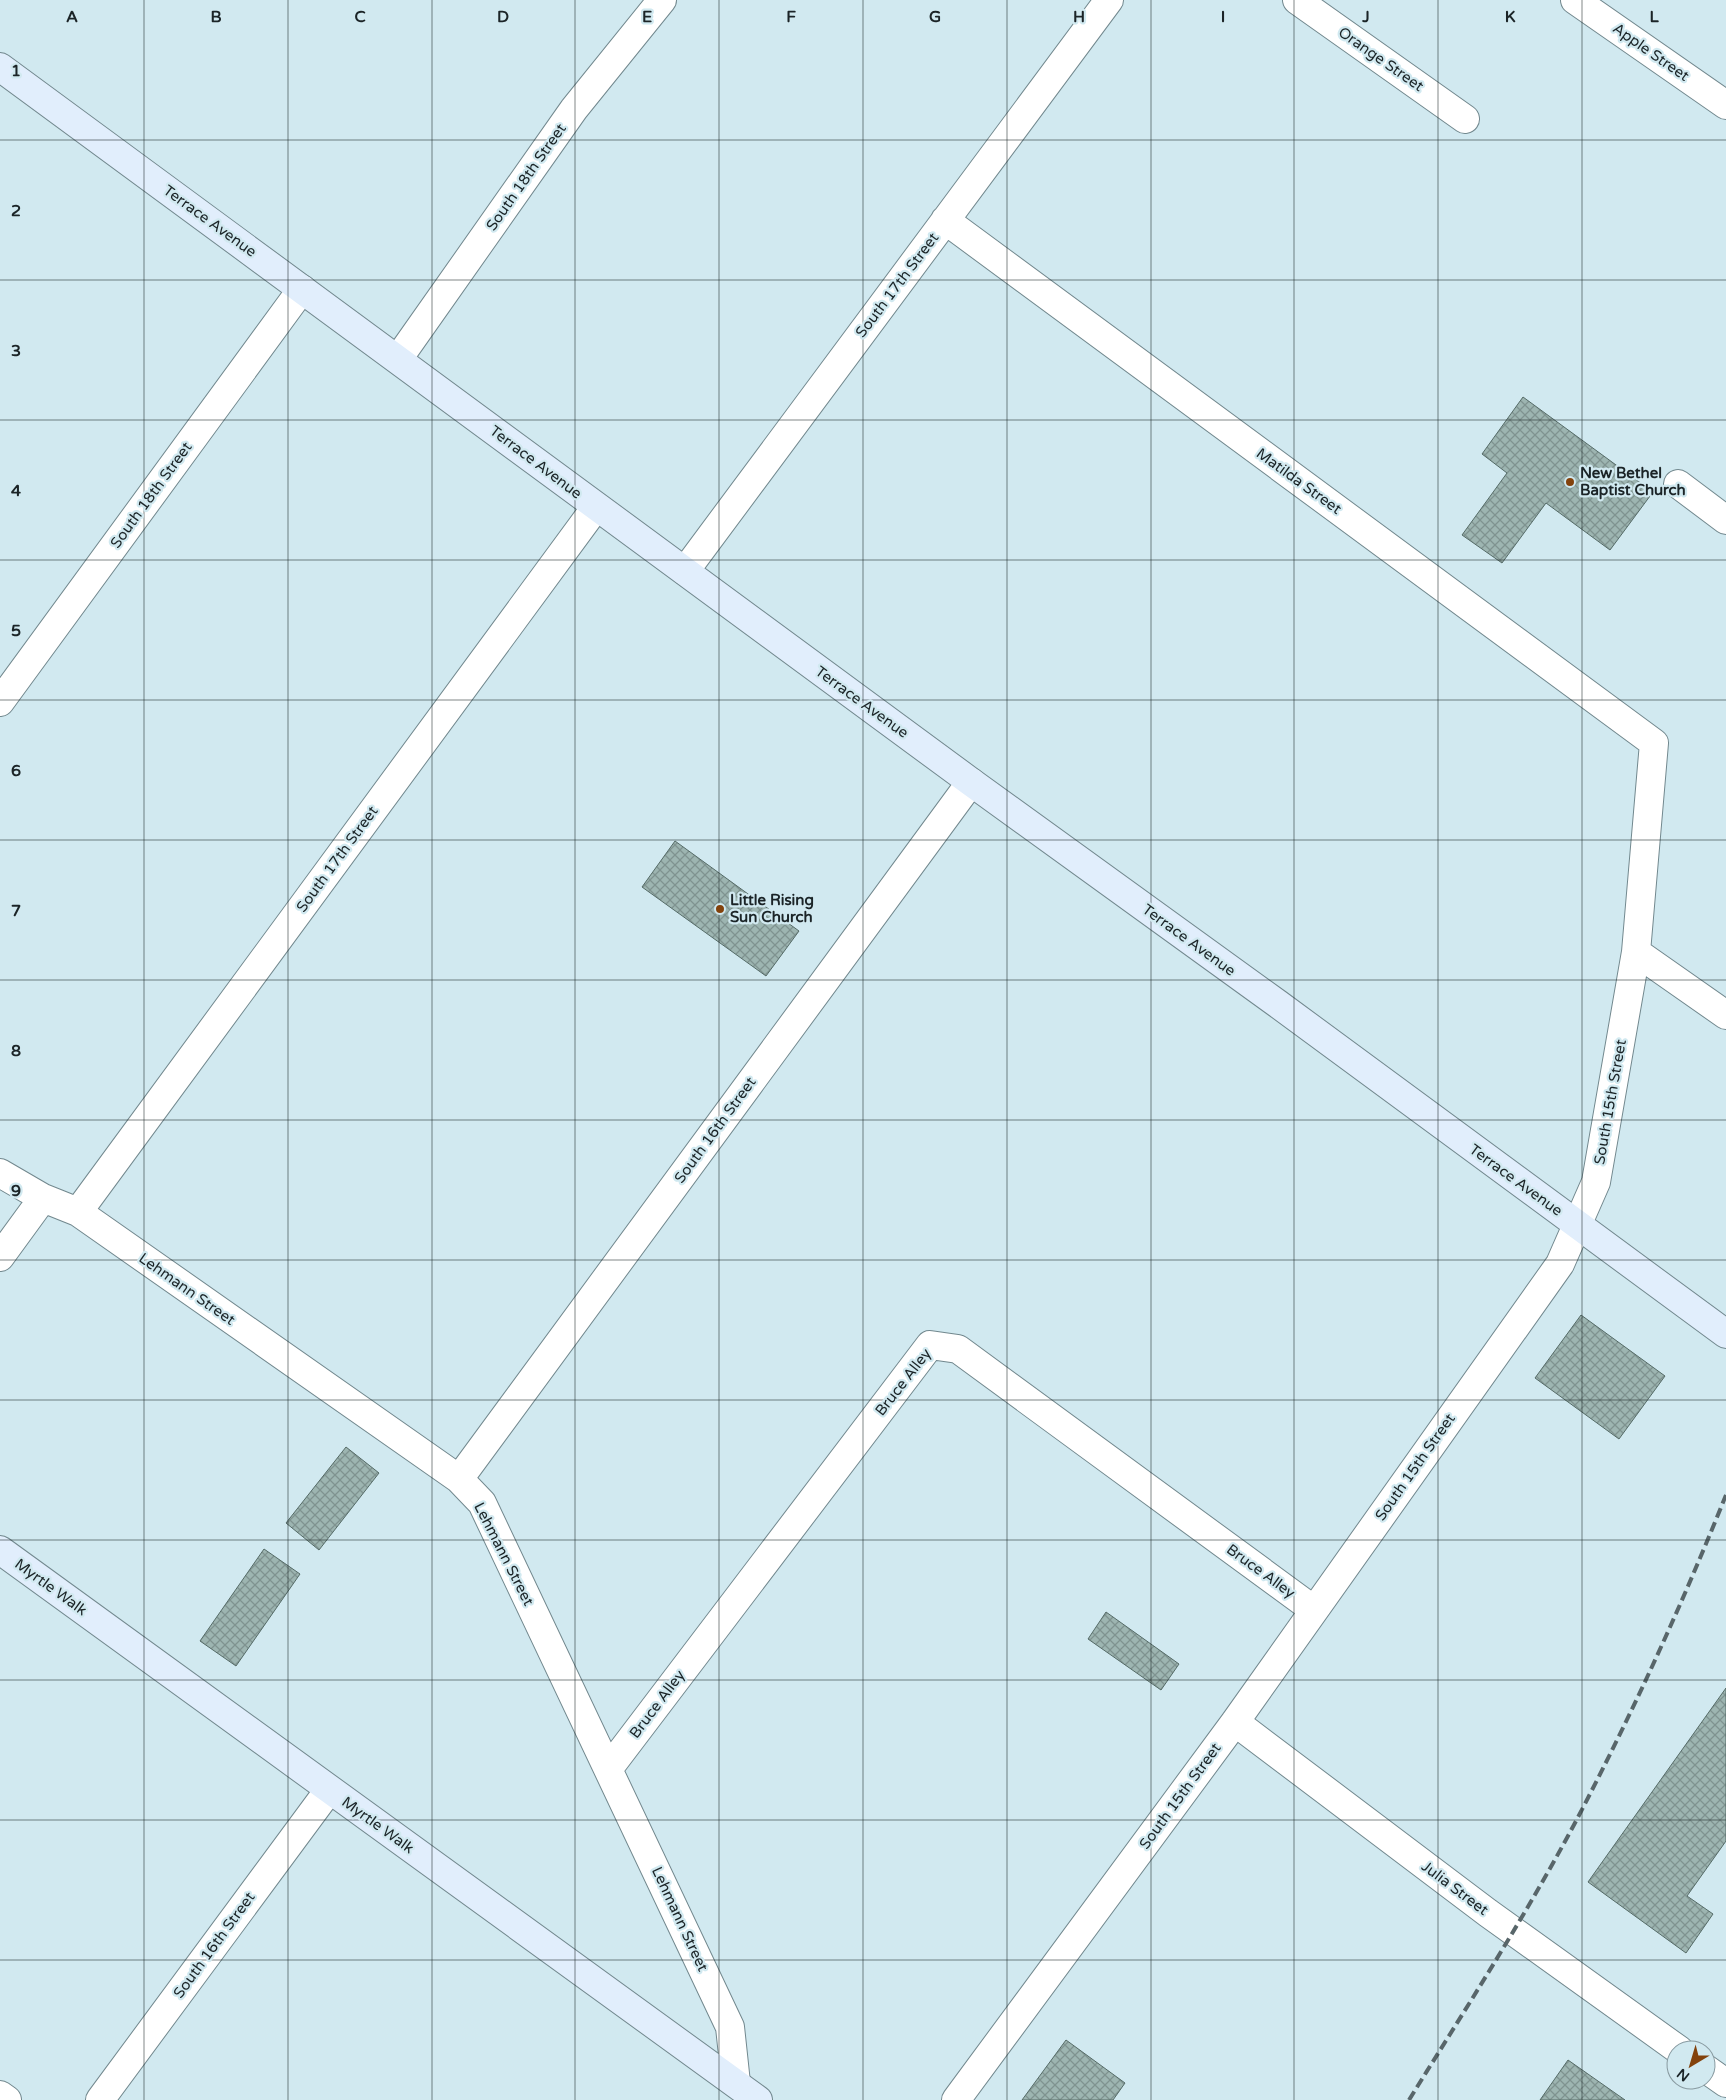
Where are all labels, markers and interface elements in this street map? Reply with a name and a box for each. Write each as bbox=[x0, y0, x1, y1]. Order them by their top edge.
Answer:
text: A bbox=[66, 7, 78, 27]
text: B bbox=[210, 7, 222, 27]
text: C bbox=[354, 7, 366, 27]
text: D bbox=[497, 7, 509, 27]
text: E bbox=[642, 7, 652, 27]
text: F bbox=[786, 7, 796, 27]
text: G bbox=[929, 7, 941, 27]
text: H bbox=[1073, 7, 1085, 27]
text: I bbox=[1221, 7, 1225, 27]
text: J bbox=[1361, 7, 1370, 27]
text: K bbox=[1505, 7, 1516, 27]
text: L bbox=[1649, 7, 1659, 27]
street label: Apple Street bbox=[1609, 19, 1693, 85]
street label: Orange Street bbox=[1335, 23, 1427, 95]
text: 1 bbox=[11, 61, 21, 81]
street label: South 18th Street bbox=[482, 120, 570, 234]
street label: Terrace Avenue bbox=[160, 181, 260, 261]
text: 2 bbox=[11, 201, 21, 221]
street label: South 17th Street bbox=[852, 229, 942, 341]
text: 3 bbox=[11, 341, 21, 361]
street label: Terrace Avenue bbox=[486, 422, 586, 502]
street label: South 18th Street bbox=[106, 438, 196, 552]
street label: Matilda Street bbox=[1253, 444, 1345, 518]
place label: New Bethel Baptist Church bbox=[1580, 464, 1686, 500]
marker: New Bethel Baptist Church bbox=[1564, 476, 1576, 488]
text: 4 bbox=[11, 481, 21, 501]
text: 5 bbox=[11, 621, 21, 641]
street label: Terrace Avenue bbox=[812, 662, 912, 742]
text: 6 bbox=[11, 761, 21, 781]
street label: South 17th Street bbox=[292, 802, 382, 916]
place label: Little Rising Sun Church bbox=[730, 891, 814, 926]
street label: Terrace Avenue bbox=[1139, 900, 1239, 980]
text: 7 bbox=[11, 901, 21, 921]
marker: Little Rising Sun Church bbox=[714, 903, 726, 915]
street label: South 15th Street bbox=[1590, 1038, 1630, 1166]
text: 8 bbox=[11, 1041, 21, 1061]
street label: South 16th Street bbox=[670, 1073, 760, 1187]
street label: Terrace Avenue bbox=[1466, 1140, 1566, 1220]
text: 9 bbox=[11, 1181, 21, 1201]
street label: Lehmann Street bbox=[135, 1249, 239, 1329]
street label: Bruce Alley bbox=[871, 1345, 935, 1419]
street label: South 15th Street bbox=[1371, 1410, 1459, 1524]
street label: Lehmann Street bbox=[470, 1499, 538, 1609]
street label: Bruce Alley bbox=[1223, 1540, 1299, 1602]
street label: Myrtle Walk bbox=[11, 1555, 91, 1619]
street label: Bruce Alley bbox=[626, 1666, 688, 1742]
street label: South 15th Street bbox=[1135, 1739, 1225, 1853]
street label: Myrtle Walk bbox=[338, 1793, 418, 1857]
street label: Julia Street bbox=[1418, 1857, 1492, 1919]
street label: Lehmann Street bbox=[648, 1864, 712, 1974]
street label: South 16th Street bbox=[169, 1888, 259, 2002]
north arrow bbox=[1666, 2040, 1716, 2090]
text: N bbox=[1674, 2065, 1693, 2085]

